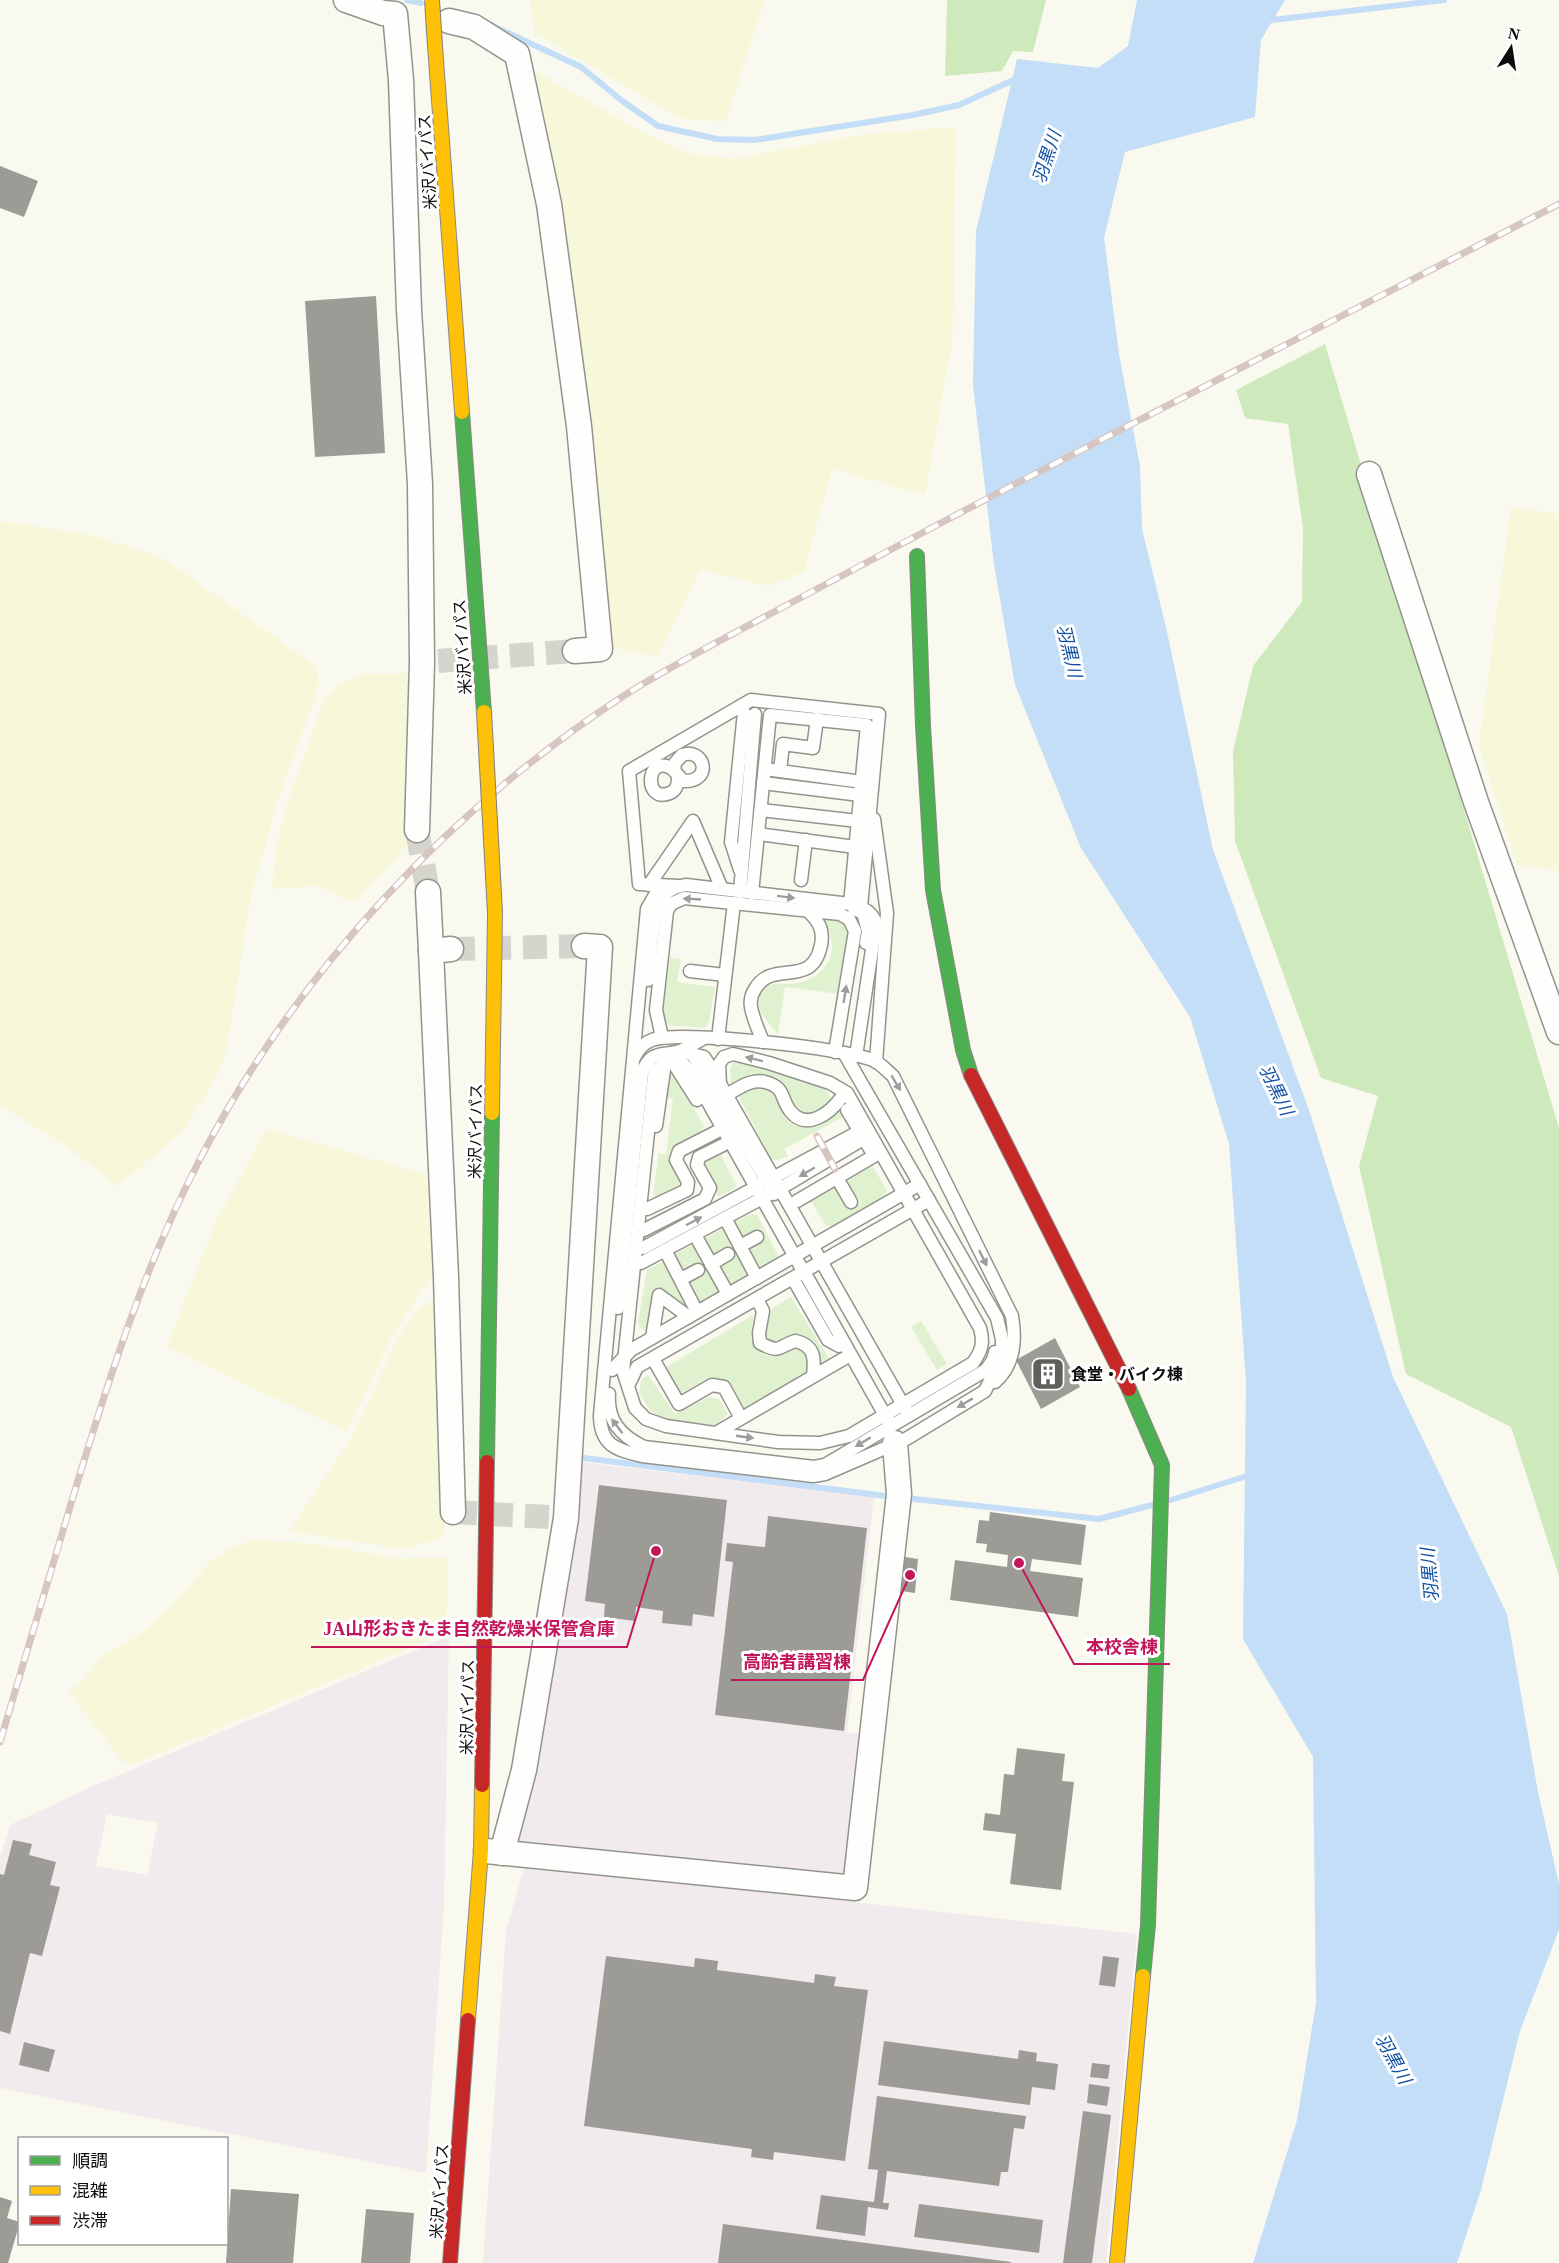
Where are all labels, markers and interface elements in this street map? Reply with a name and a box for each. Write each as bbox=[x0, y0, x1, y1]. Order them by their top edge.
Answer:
north arrow bbox=[1481, 18, 1541, 78]
text: N bbox=[1507, 24, 1522, 43]
street label: 米沢バイパス bbox=[416, 114, 439, 210]
water label: 羽黒川 bbox=[1029, 126, 1065, 186]
street label: 米沢バイパス bbox=[451, 599, 474, 695]
water label: 羽黒川 bbox=[1053, 622, 1085, 682]
one-way arrow bbox=[776, 892, 795, 902]
one-way arrow bbox=[683, 895, 702, 904]
one-way arrow bbox=[840, 985, 849, 1004]
one-way arrow bbox=[745, 1054, 764, 1064]
water label: 羽黒川 bbox=[1255, 1061, 1298, 1120]
one-way arrow bbox=[891, 1075, 902, 1091]
street label: 米沢バイパス bbox=[466, 1083, 485, 1179]
one-way arrow bbox=[799, 1167, 815, 1178]
one-way arrow bbox=[686, 1216, 703, 1225]
one-way arrow bbox=[978, 1249, 988, 1266]
building icon: 食堂・バイク棟 bbox=[1030, 1356, 1066, 1392]
place label: 食堂・バイク棟 bbox=[1071, 1365, 1183, 1383]
one-way arrow bbox=[957, 1397, 973, 1408]
one-way arrow bbox=[611, 1418, 624, 1434]
one-way arrow bbox=[736, 1433, 755, 1442]
one-way arrow bbox=[854, 1437, 871, 1447]
water label: 羽黒川 bbox=[1418, 1545, 1442, 1603]
callout: JA山形おきたま自然乾燥米保管倉庫 bbox=[311, 1611, 627, 1647]
text: JA山形おきたま自然乾燥米保管倉庫 bbox=[323, 1619, 615, 1639]
callout: 本校舎棟 bbox=[1074, 1628, 1170, 1664]
text: 本校舎棟 bbox=[1086, 1637, 1158, 1657]
callout: 高齢者講習棟 bbox=[731, 1644, 863, 1680]
text: 高齢者講習棟 bbox=[743, 1652, 851, 1672]
street label: 米沢バイパス bbox=[458, 1659, 477, 1755]
water label: 羽黒川 bbox=[1371, 2031, 1416, 2089]
legend bbox=[18, 2137, 228, 2245]
street label: 米沢バイパス bbox=[428, 2143, 451, 2239]
text: 順調 bbox=[72, 2151, 108, 2171]
text: 混雑 bbox=[72, 2181, 108, 2201]
text: 渋滞 bbox=[72, 2211, 108, 2231]

